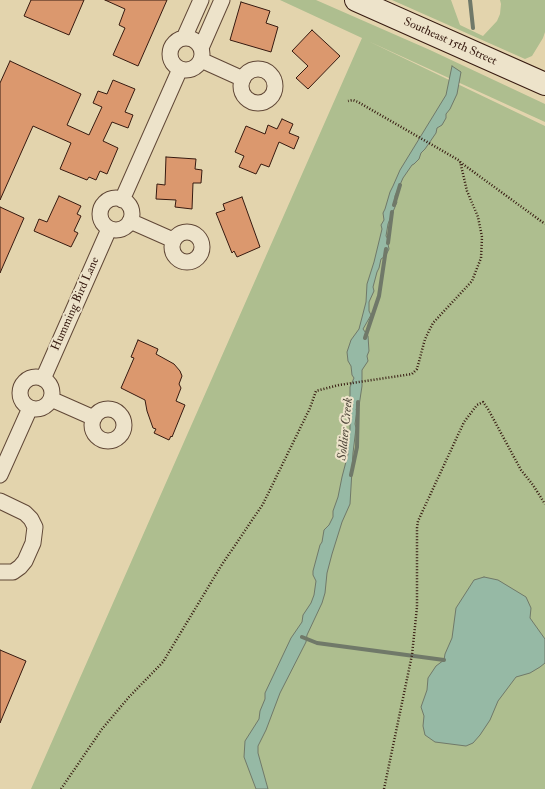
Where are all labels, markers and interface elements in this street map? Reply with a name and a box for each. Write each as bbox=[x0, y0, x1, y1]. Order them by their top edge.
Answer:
street label: Southeast 15th Street bbox=[401, 15, 499, 69]
street label: Humming Bird Lane bbox=[49, 255, 103, 353]
water label: Soldier Creek bbox=[335, 397, 357, 461]

